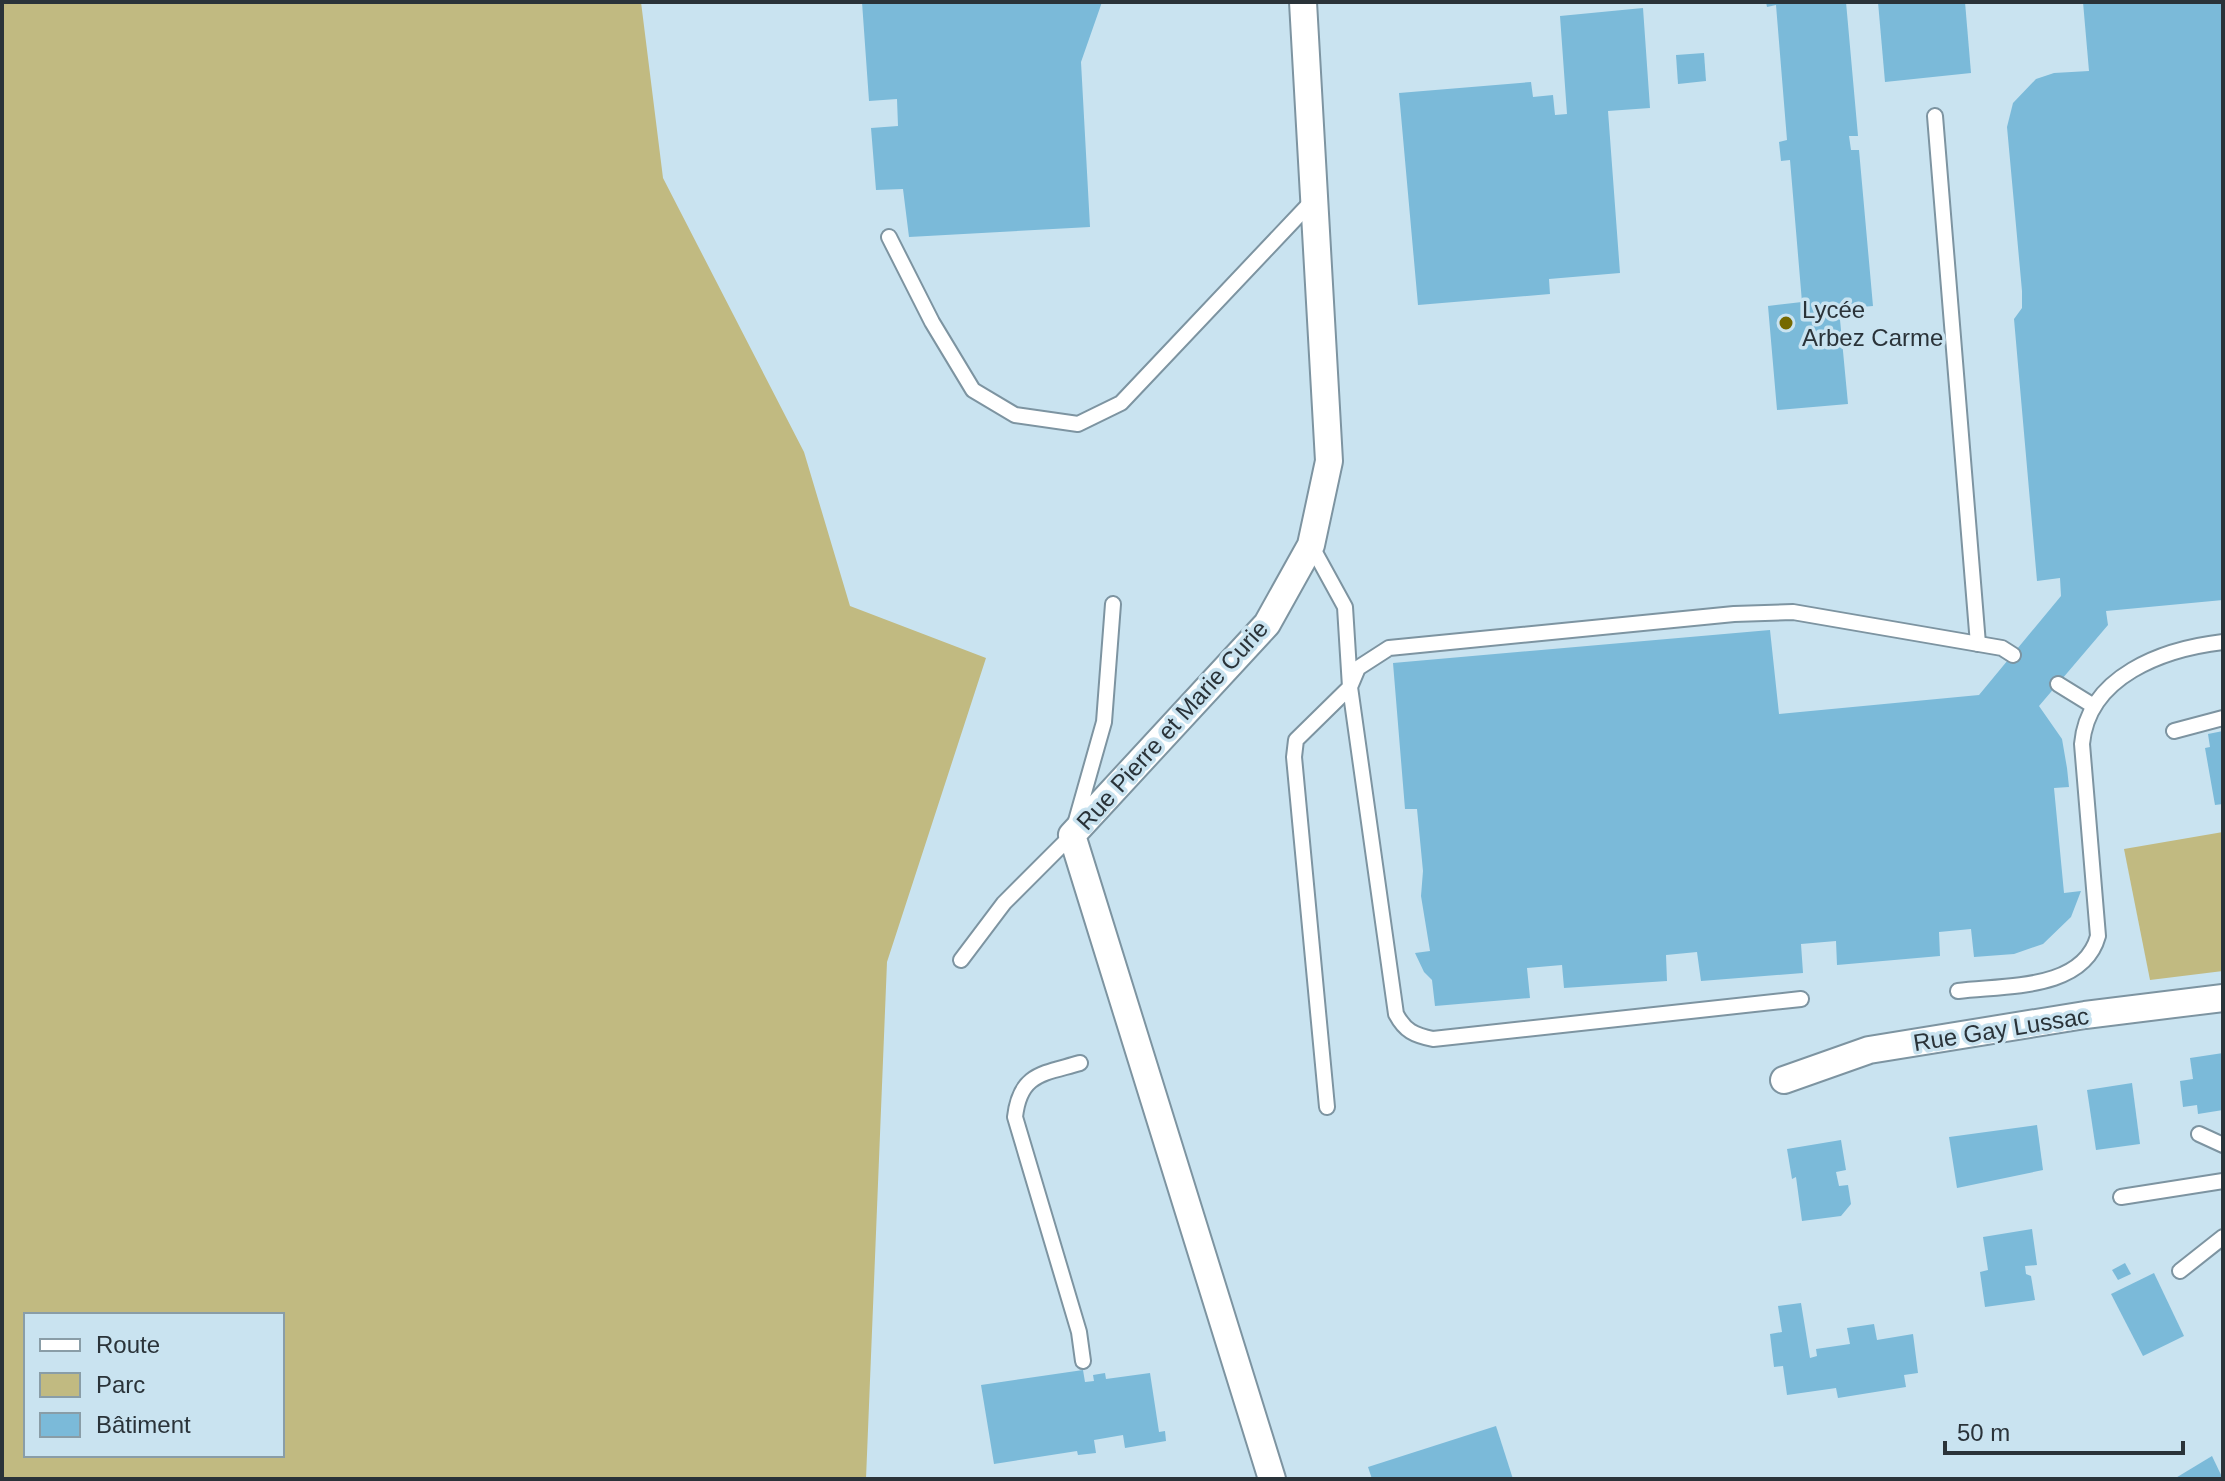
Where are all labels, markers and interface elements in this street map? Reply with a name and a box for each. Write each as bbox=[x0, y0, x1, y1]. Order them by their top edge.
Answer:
place label: Lycée Arbez Carme bbox=[1802, 296, 1943, 351]
marker: Lycée Arbez Carme bbox=[1777, 314, 1795, 332]
street label: Rue Pierre et Marie Curie bbox=[1071, 615, 1273, 835]
street label: Rue Gay Lussac bbox=[1911, 1002, 2091, 1056]
legend bbox=[24, 1313, 284, 1457]
text: Route bbox=[96, 1331, 160, 1358]
text: Parc bbox=[96, 1371, 145, 1398]
scale bar bbox=[1945, 1405, 2183, 1455]
text: Bâtiment bbox=[96, 1411, 191, 1438]
text: 50 m bbox=[1957, 1419, 2010, 1446]

